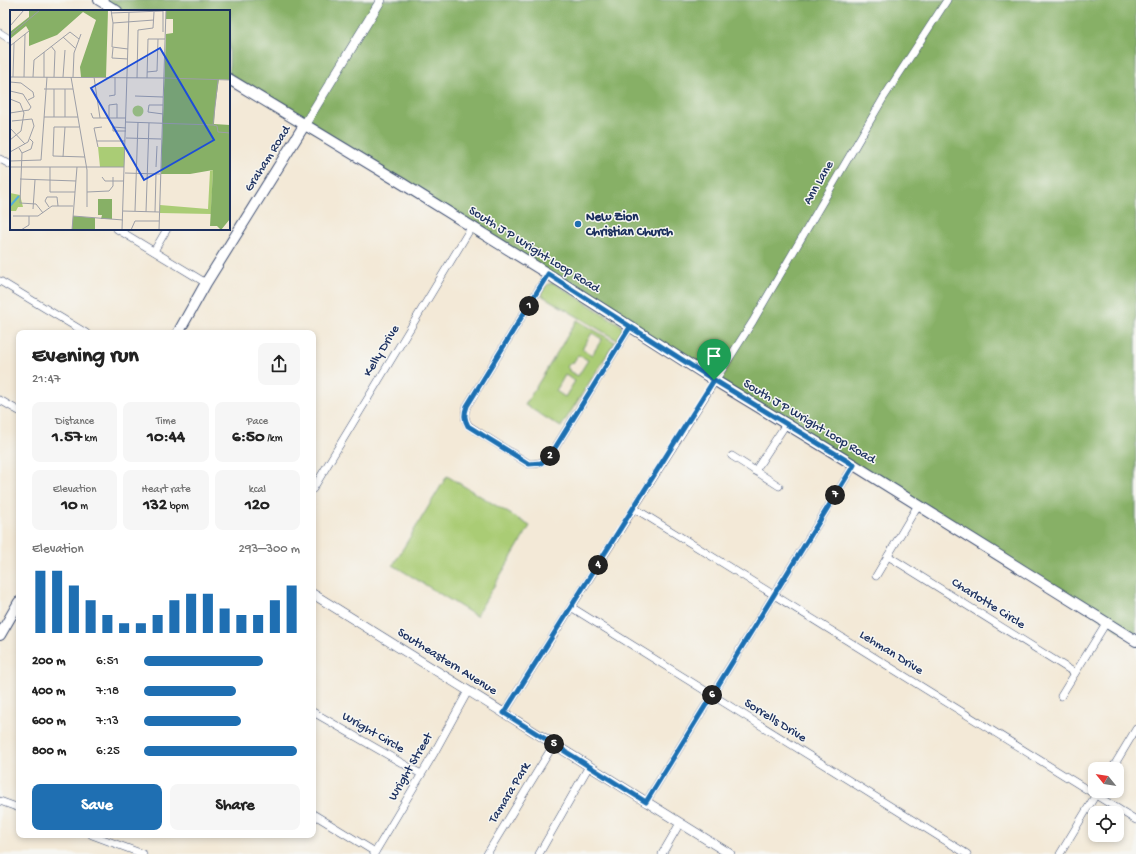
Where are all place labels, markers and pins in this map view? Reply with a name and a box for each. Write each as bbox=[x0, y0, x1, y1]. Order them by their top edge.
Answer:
place label: New Zion Christian Church bbox=[585, 210, 673, 240]
marker: New Zion Christian Church bbox=[573, 219, 583, 229]
pin: 1 bbox=[519, 296, 539, 316]
pin bbox=[697, 339, 731, 380]
pin: 2 bbox=[540, 446, 560, 466]
pin: 7 bbox=[825, 485, 845, 505]
pin: 4 bbox=[588, 555, 608, 575]
pin: 6 bbox=[702, 685, 722, 705]
pin: 5 bbox=[544, 734, 564, 754]

